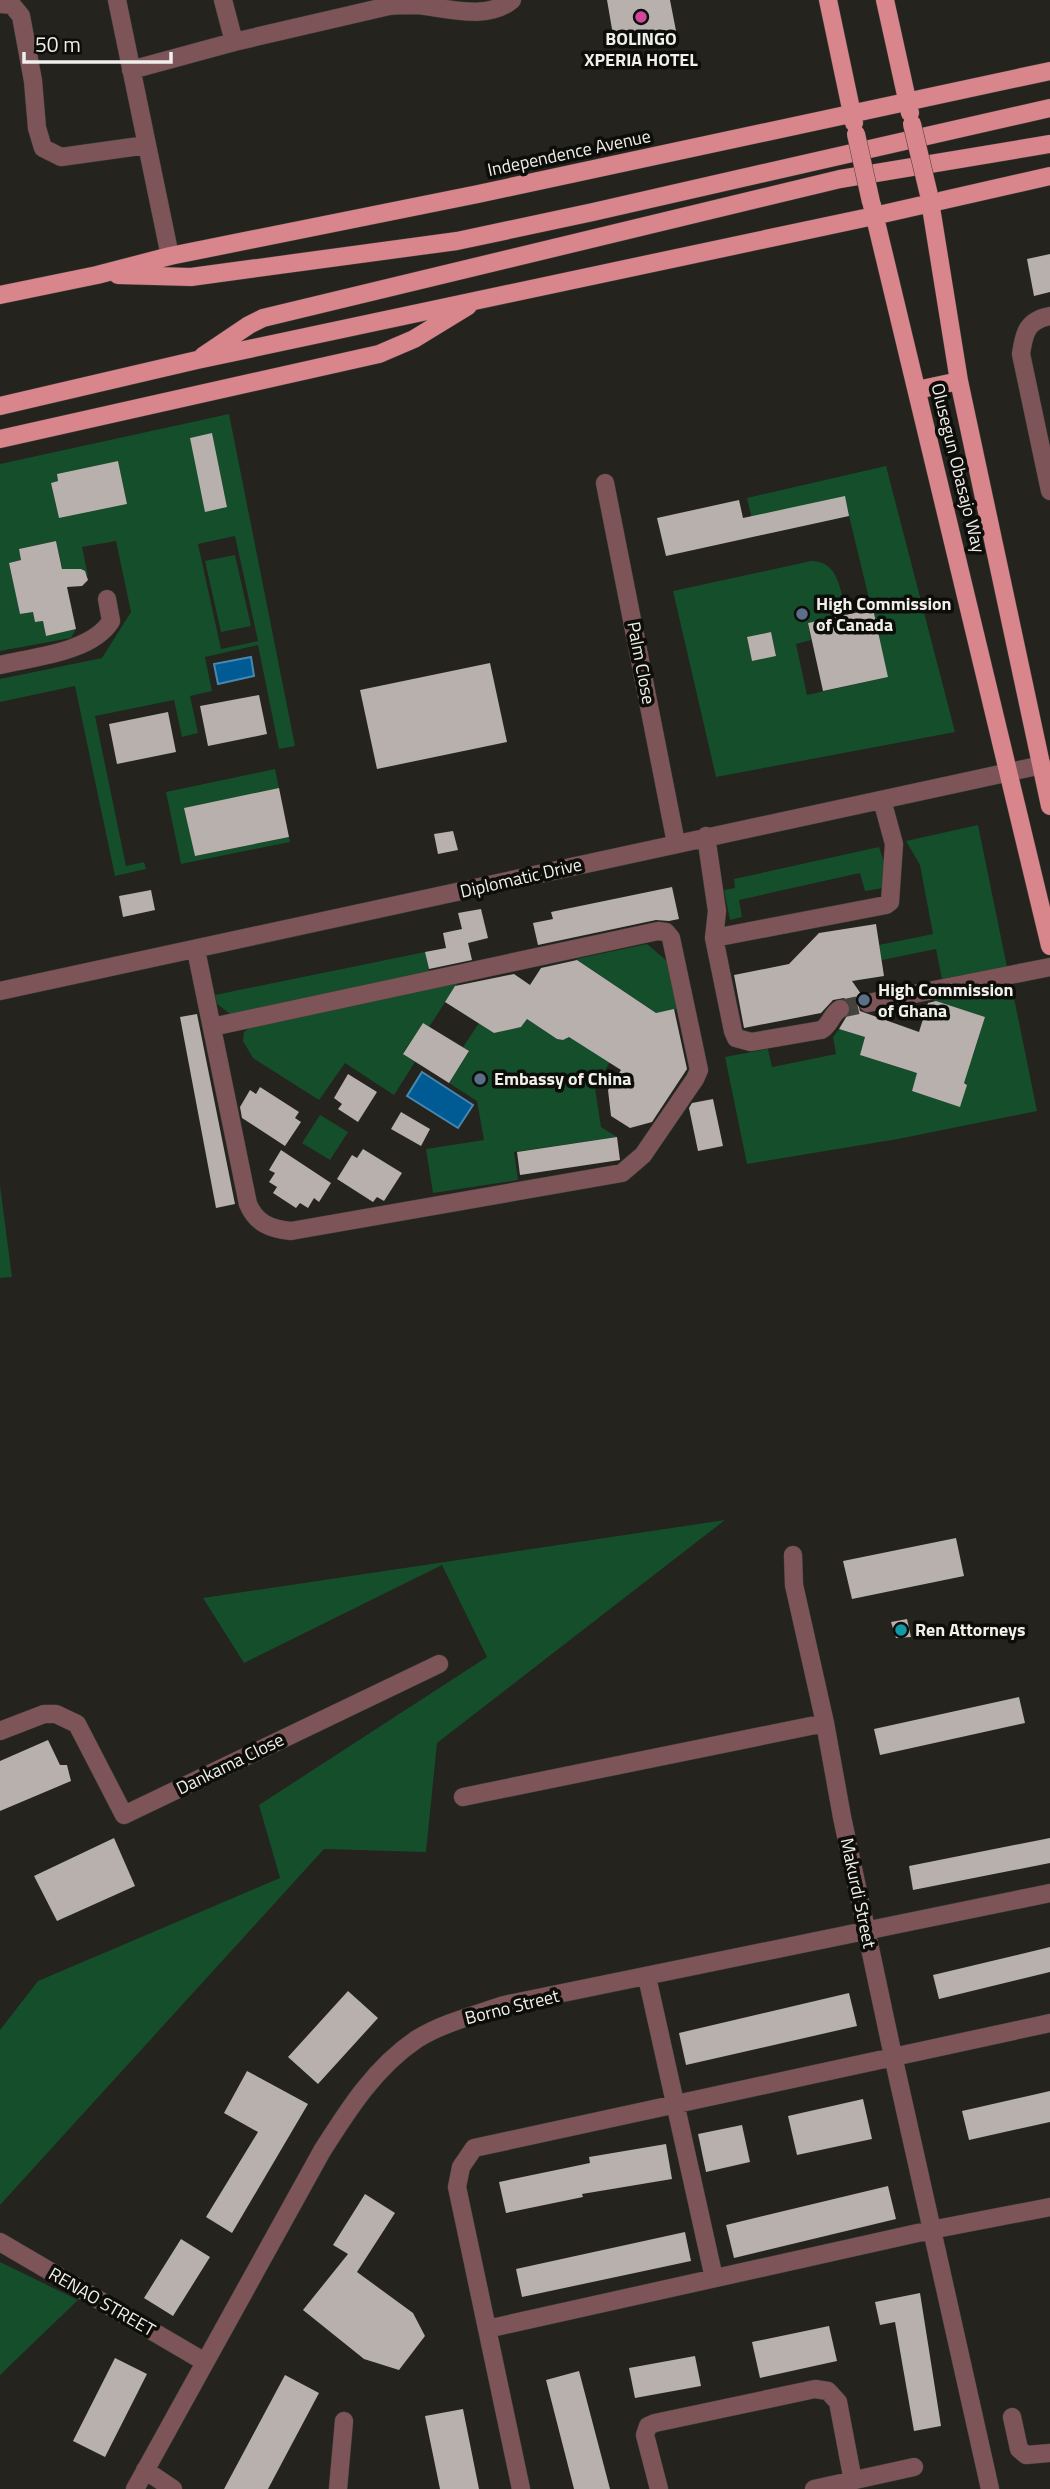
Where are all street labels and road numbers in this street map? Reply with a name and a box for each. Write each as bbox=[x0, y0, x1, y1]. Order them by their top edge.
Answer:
street label: Independence Avenue bbox=[485, 122, 653, 183]
street label: Olusegun Obasajo Way bbox=[924, 380, 993, 556]
street label: Palm Close bbox=[620, 619, 663, 707]
street label: Diplomatic Drive bbox=[457, 850, 584, 905]
street label: Dankama Close bbox=[171, 1726, 288, 1801]
street label: Makurdi Street bbox=[834, 1835, 883, 1951]
street label: Borno Street bbox=[462, 1982, 563, 2031]
street label: RENAO STREET bbox=[44, 2260, 161, 2343]

